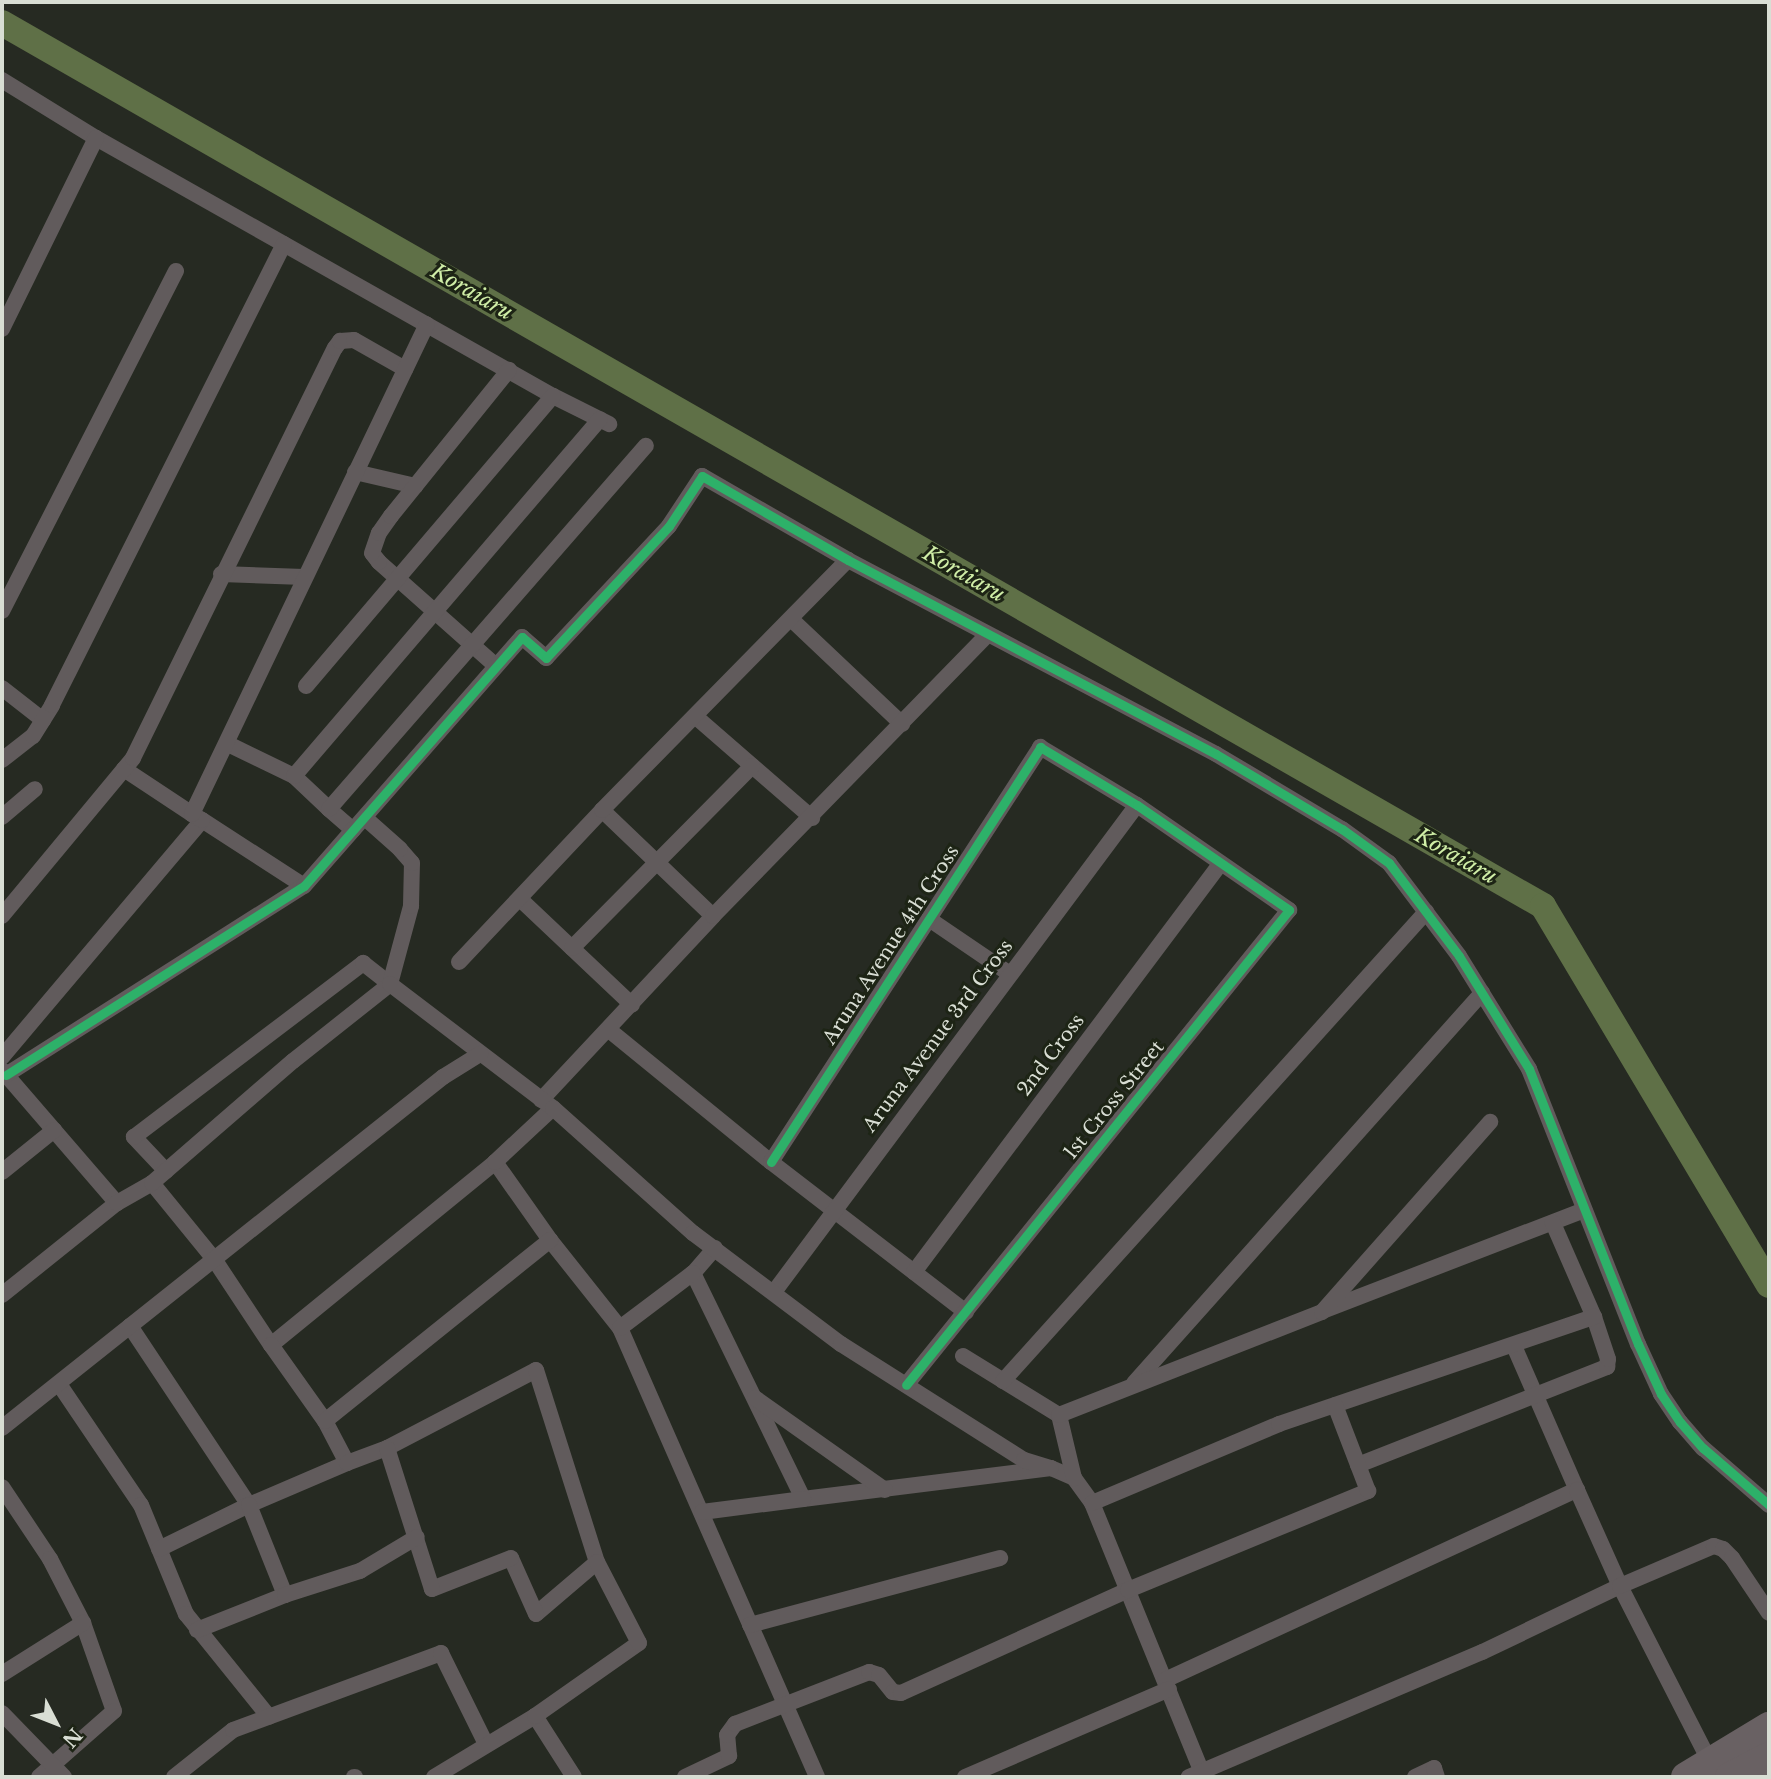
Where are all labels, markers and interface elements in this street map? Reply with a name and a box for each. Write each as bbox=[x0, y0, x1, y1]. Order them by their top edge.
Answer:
water label: Koraiaru bbox=[427, 259, 517, 325]
water label: Koraiaru bbox=[919, 541, 1009, 607]
water label: Koraiaru bbox=[1411, 823, 1501, 889]
street label: Aruna Avenue 4th Cross bbox=[818, 841, 964, 1049]
street label: Aruna Avenue 3rd Cross bbox=[858, 935, 1018, 1137]
street label: 2nd Cross bbox=[1013, 1009, 1089, 1101]
street label: 1st Cross Street bbox=[1059, 1036, 1169, 1164]
north arrow bbox=[21, 1688, 91, 1758]
text: N bbox=[57, 1723, 87, 1752]

